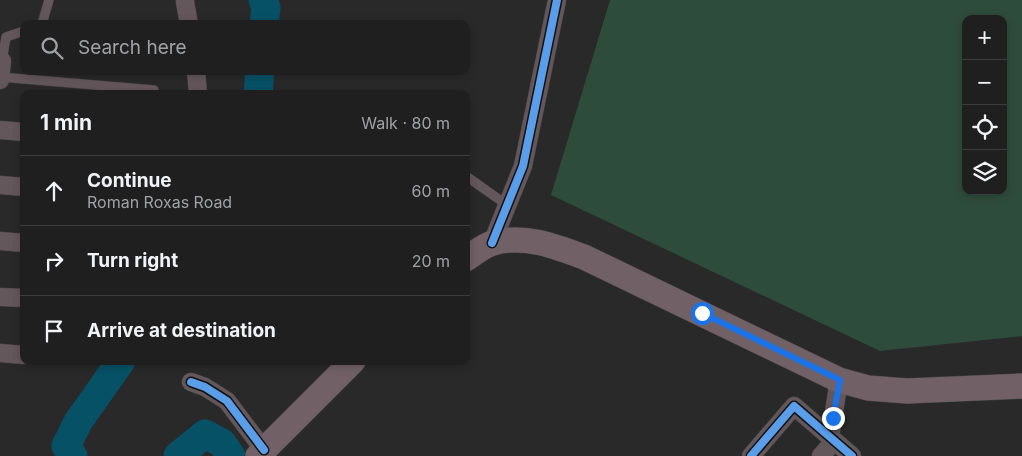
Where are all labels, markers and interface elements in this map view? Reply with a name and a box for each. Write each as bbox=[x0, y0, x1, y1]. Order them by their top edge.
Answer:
map controls bbox=[962, 15, 1007, 195]
button: + bbox=[962, 15, 1007, 60]
search box bbox=[20, 20, 470, 75]
icon: search bbox=[38, 34, 66, 62]
text: Search here bbox=[78, 36, 187, 59]
button: − bbox=[962, 60, 1007, 105]
button: locate bbox=[962, 105, 1007, 150]
text: 1 min bbox=[40, 110, 92, 135]
text: Walk · 80 m bbox=[361, 113, 450, 133]
button: layers bbox=[962, 150, 1007, 195]
text: Continue bbox=[87, 169, 172, 192]
icon: ahead bbox=[40, 177, 68, 205]
text: 60 m bbox=[411, 181, 450, 201]
text: Roman Roxas Road bbox=[87, 192, 232, 212]
icon: right bbox=[40, 247, 68, 275]
text: Turn right bbox=[87, 249, 178, 272]
text: 20 m bbox=[412, 251, 450, 271]
route start bbox=[691, 302, 714, 325]
icon: arrive bbox=[40, 317, 68, 345]
text: Arrive at destination bbox=[87, 319, 276, 342]
route end bbox=[822, 407, 845, 430]

